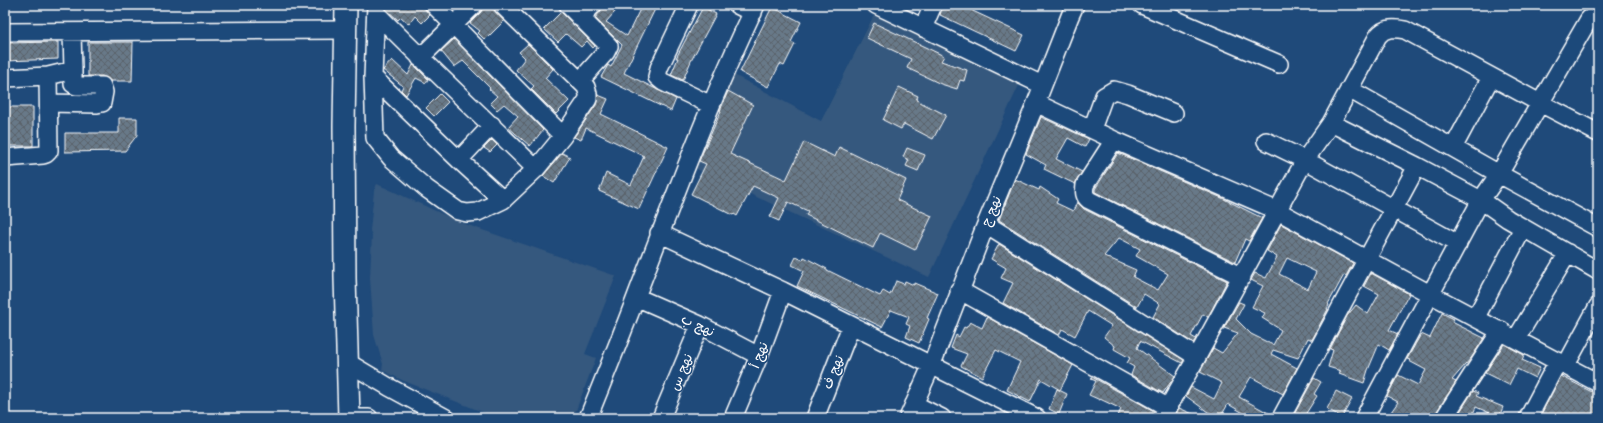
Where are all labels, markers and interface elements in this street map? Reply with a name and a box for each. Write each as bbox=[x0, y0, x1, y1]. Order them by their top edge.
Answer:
street label: نهج ج bbox=[978, 193, 1006, 229]
street label: نهج ب bbox=[678, 311, 717, 341]
street label: نهج أ bbox=[747, 340, 773, 371]
street label: نهج س bbox=[667, 351, 697, 393]
street label: نهج ف bbox=[819, 353, 848, 392]

